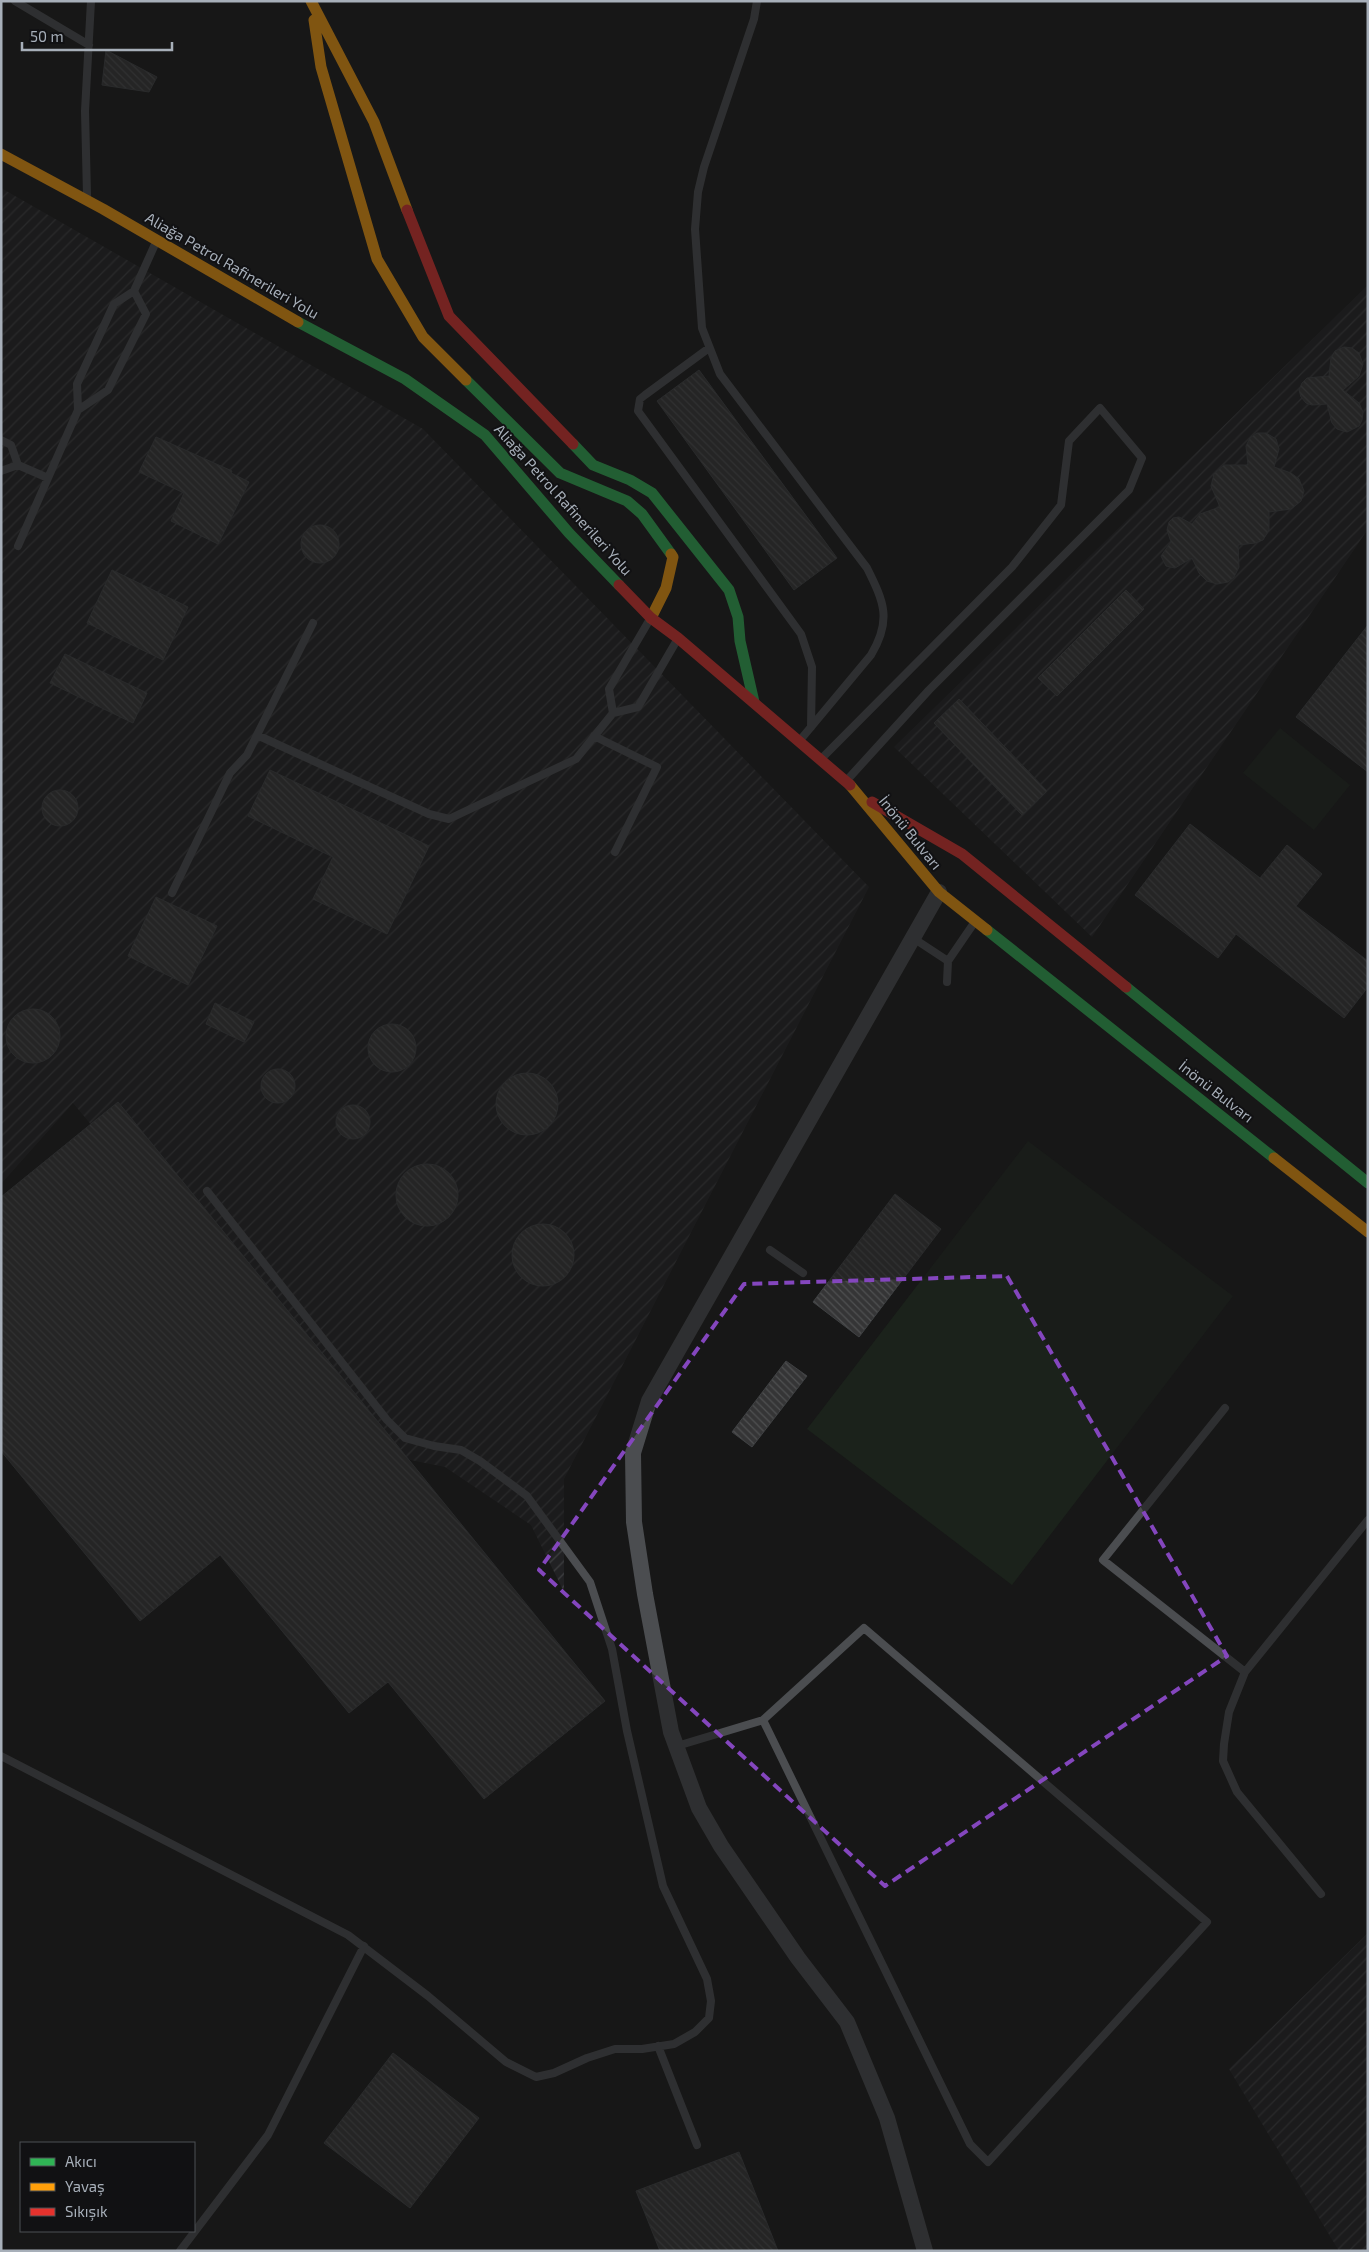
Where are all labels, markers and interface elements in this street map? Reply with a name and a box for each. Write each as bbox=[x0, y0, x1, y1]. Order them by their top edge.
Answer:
scale bar bbox=[22, 20, 172, 52]
text: 50 m bbox=[30, 27, 64, 45]
street label: Aliağa Petrol Rafinerileri Yolu bbox=[143, 208, 322, 322]
street label: Aliağa Petrol Rafinerileri Yolu bbox=[491, 420, 636, 579]
street label: İnönü Bulvarı bbox=[876, 792, 946, 873]
street label: İnönü Bulvarı bbox=[1176, 1057, 1257, 1126]
legend bbox=[20, 2142, 195, 2232]
text: Akıcı bbox=[65, 2152, 97, 2170]
text: Yavaş bbox=[65, 2177, 105, 2196]
text: Sıkışık bbox=[65, 2202, 108, 2221]

